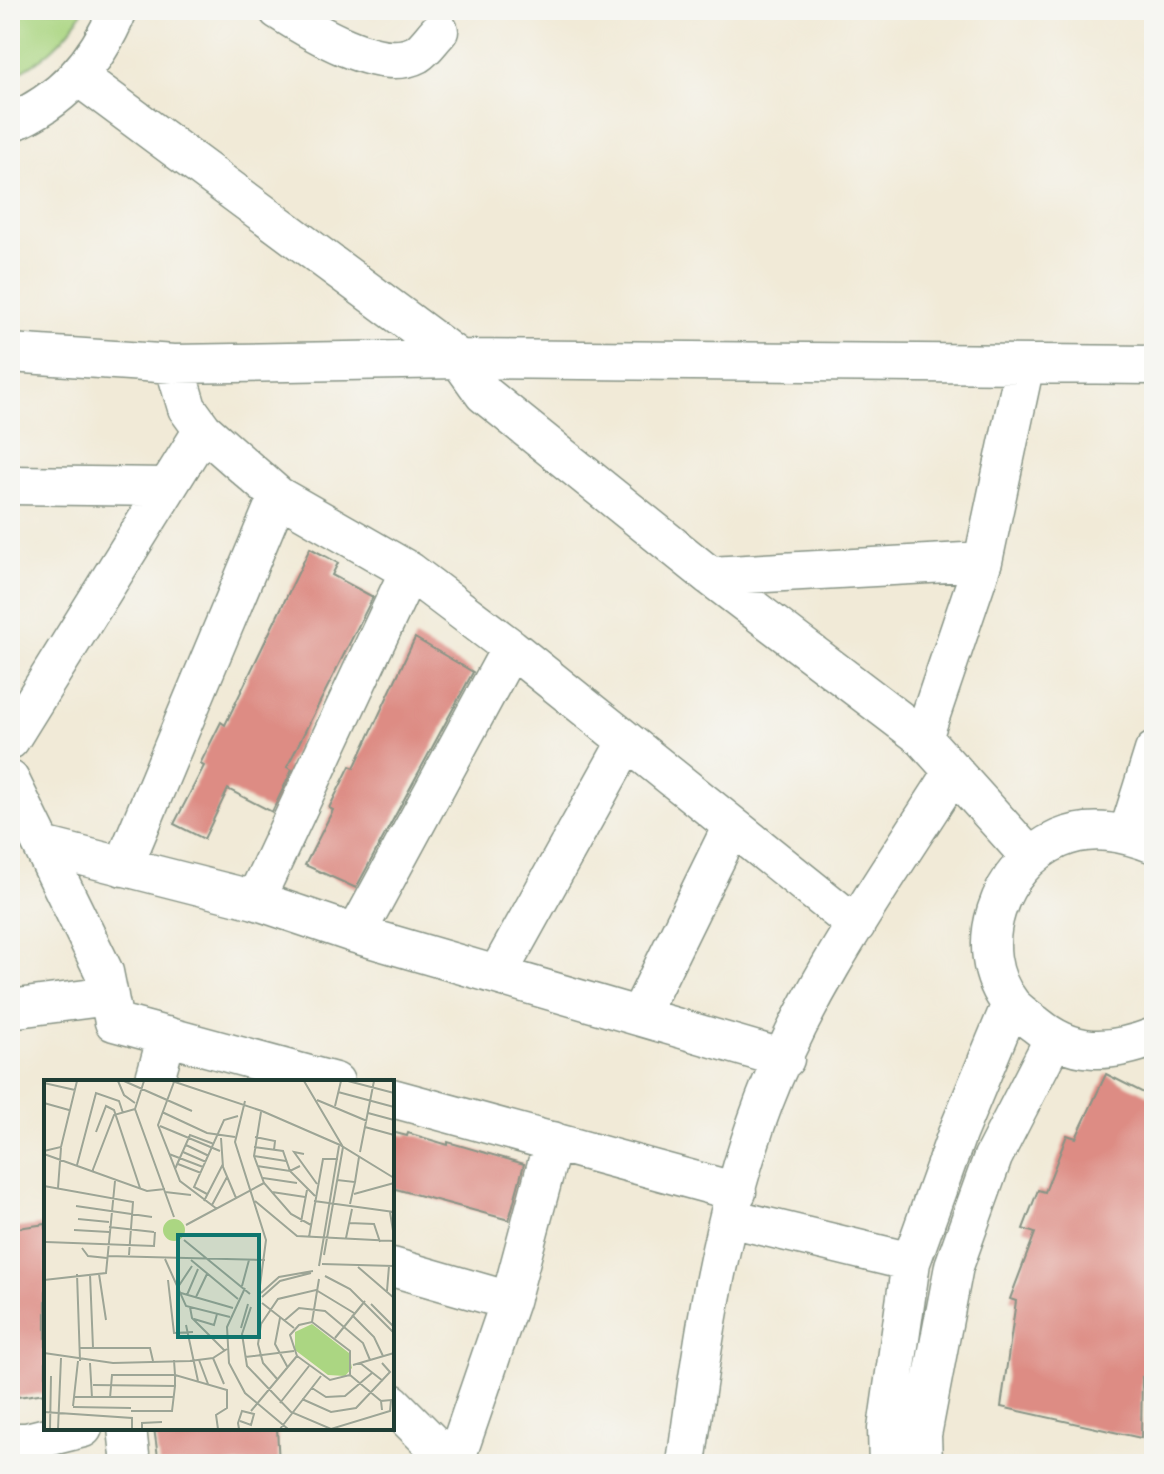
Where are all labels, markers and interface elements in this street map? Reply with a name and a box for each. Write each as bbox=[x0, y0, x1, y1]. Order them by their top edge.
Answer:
inset map bbox=[44, 1080, 394, 1430]

